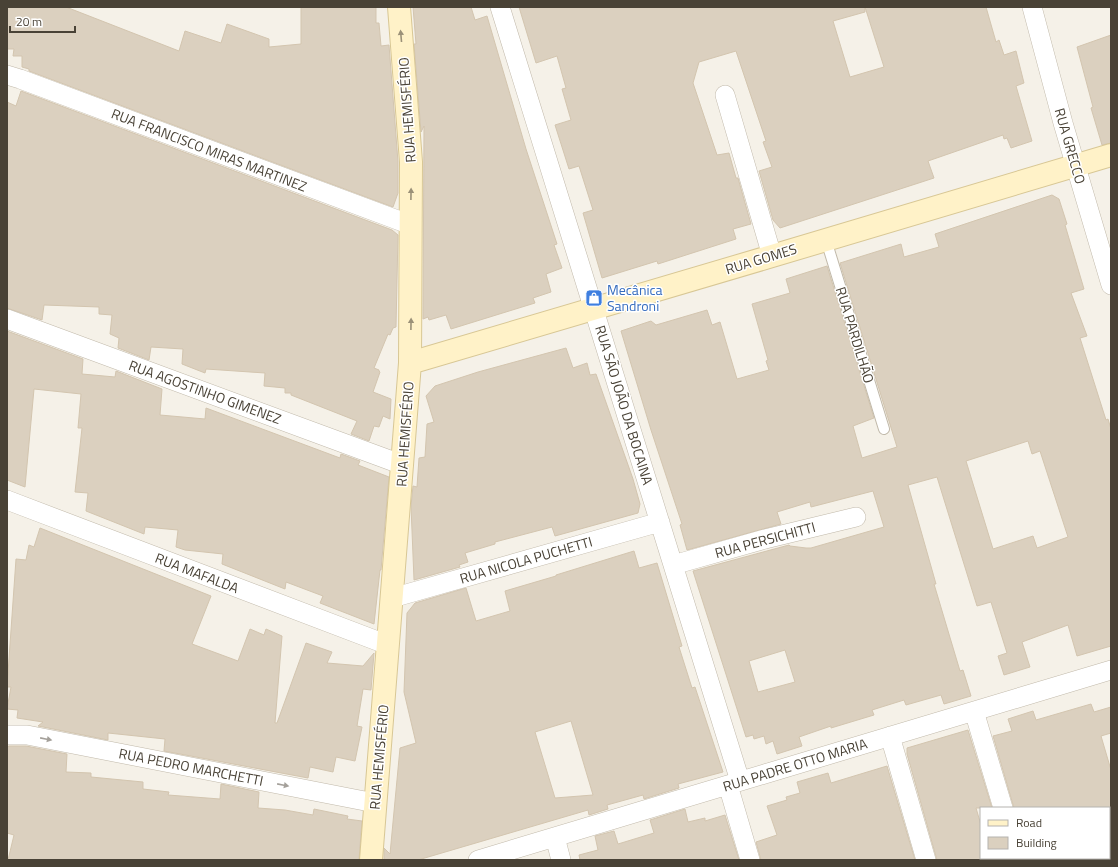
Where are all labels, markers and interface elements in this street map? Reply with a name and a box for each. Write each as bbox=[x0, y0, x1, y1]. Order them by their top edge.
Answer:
scale bar bbox=[10, 8, 75, 34]
text: 20 m bbox=[16, 12, 42, 31]
one-way arrow bbox=[398, 30, 405, 42]
street label: RUA HEMISFÉRIO bbox=[392, 57, 421, 163]
street label: RUA FRANCISCO MIRAS MARTINEZ bbox=[108, 102, 310, 197]
street label: RUA GRECCO bbox=[1050, 105, 1091, 186]
one-way arrow bbox=[408, 187, 414, 200]
street label: RUA GOMES bbox=[722, 238, 799, 279]
place label: Mecânica Sandroni bbox=[607, 279, 663, 316]
street label: RUA PARDILHÃO bbox=[831, 284, 880, 386]
shop icon: Mecânica Sandroni bbox=[584, 288, 604, 308]
one-way arrow bbox=[408, 317, 414, 330]
street label: RUA SÃO JOÃO DA BOCAINA bbox=[590, 322, 659, 488]
street label: RUA AGOSTINHO GIMENEZ bbox=[126, 354, 284, 429]
street label: RUA HEMISFÉRIO bbox=[390, 381, 419, 487]
street label: RUA PERSICHITTI bbox=[712, 516, 818, 563]
street label: RUA NICOLA PUCHETTI bbox=[457, 531, 595, 588]
street label: RUA MAFALDA bbox=[152, 547, 243, 598]
street label: RUA HEMISFÉRIO bbox=[363, 704, 394, 810]
street label: RUA PADRE OTTO MARIA bbox=[720, 732, 870, 796]
one-way arrow bbox=[39, 736, 52, 742]
street label: RUA PEDRO MARCHETTI bbox=[117, 742, 265, 791]
one-way arrow bbox=[277, 783, 289, 789]
legend bbox=[980, 807, 1110, 859]
text: Road bbox=[1016, 813, 1042, 832]
text: Building bbox=[1016, 833, 1057, 852]

